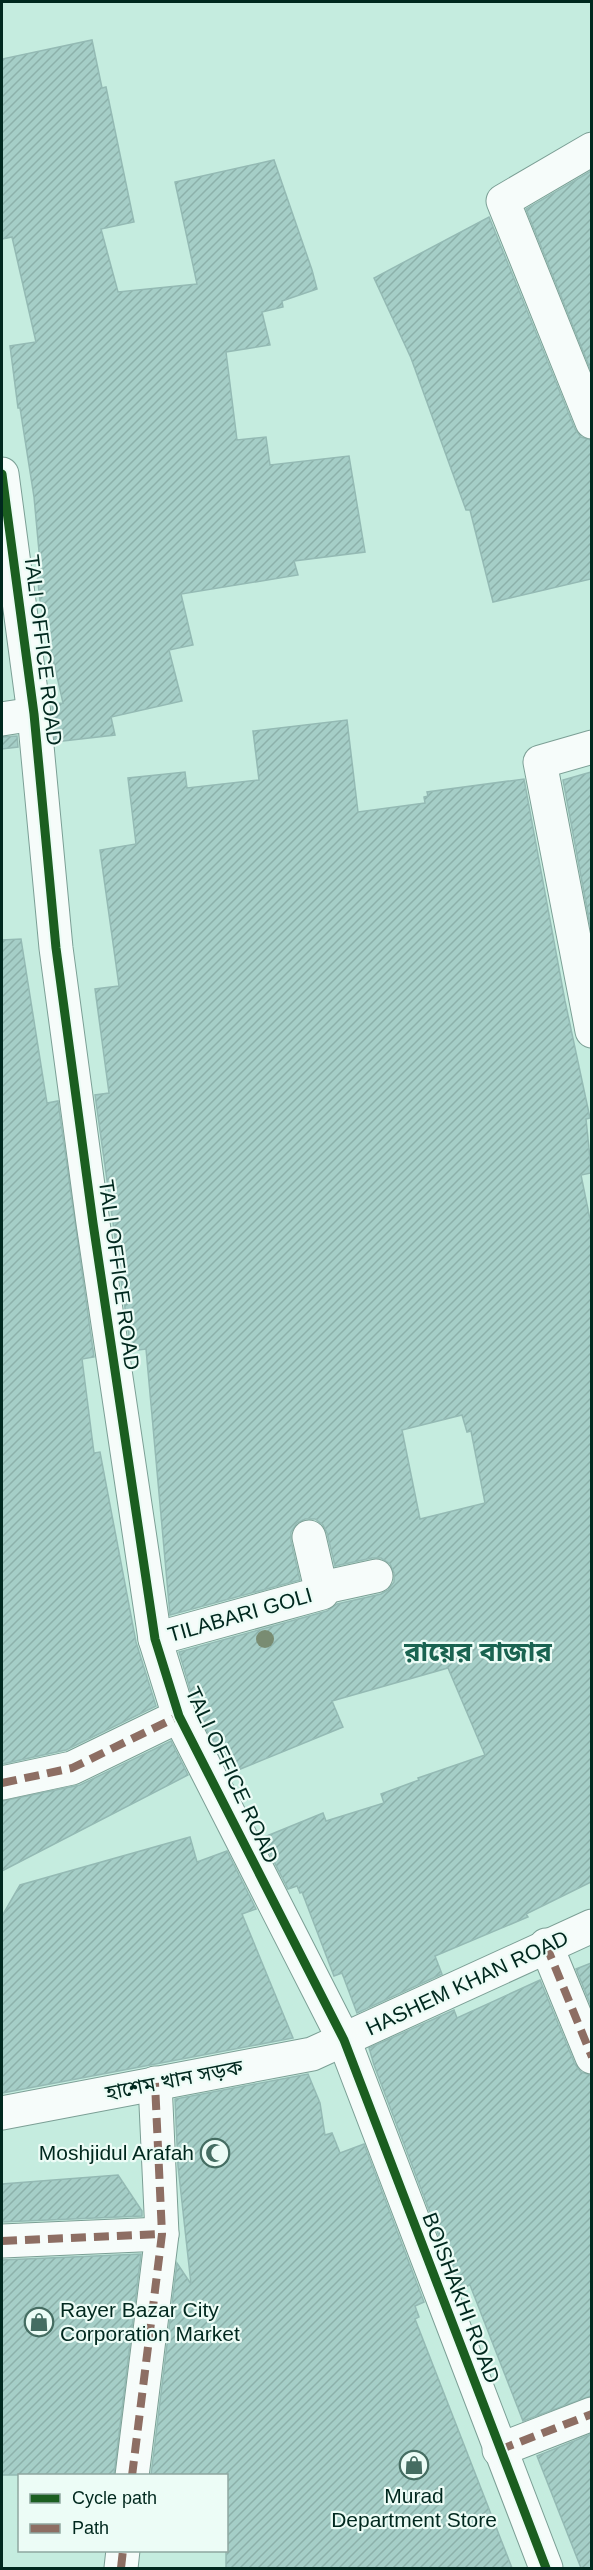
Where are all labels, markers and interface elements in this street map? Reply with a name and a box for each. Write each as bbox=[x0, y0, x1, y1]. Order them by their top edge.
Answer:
street label: TALI OFFICE ROAD bbox=[20, 553, 67, 747]
street label: TALI OFFICE ROAD bbox=[95, 1178, 144, 1372]
street label: TILABARI GOLI bbox=[165, 1583, 315, 1646]
district label: রায়ের বাজার bbox=[403, 1637, 552, 1667]
street label: TALI OFFICE ROAD bbox=[181, 1683, 283, 1867]
street label: HASHEM KHAN ROAD bbox=[362, 1926, 572, 2040]
street label: হাশেম খান সড়ক bbox=[102, 2055, 246, 2104]
mosque icon: Moshjidul Arafah bbox=[199, 2137, 231, 2169]
place label: Moshjidul Arafah bbox=[39, 2141, 194, 2164]
street label: BOISHAKHI ROAD bbox=[418, 2209, 505, 2386]
place label: Rayer Bazar City Corporation Market bbox=[60, 2298, 240, 2345]
shop icon: Rayer Bazar City Corporation Market bbox=[23, 2306, 55, 2338]
shop icon: Murad Department Store bbox=[398, 2449, 430, 2481]
legend bbox=[18, 2474, 228, 2552]
place label: Murad Department Store bbox=[331, 2484, 497, 2531]
text: Cycle path bbox=[72, 2488, 157, 2508]
text: Path bbox=[72, 2518, 109, 2538]

